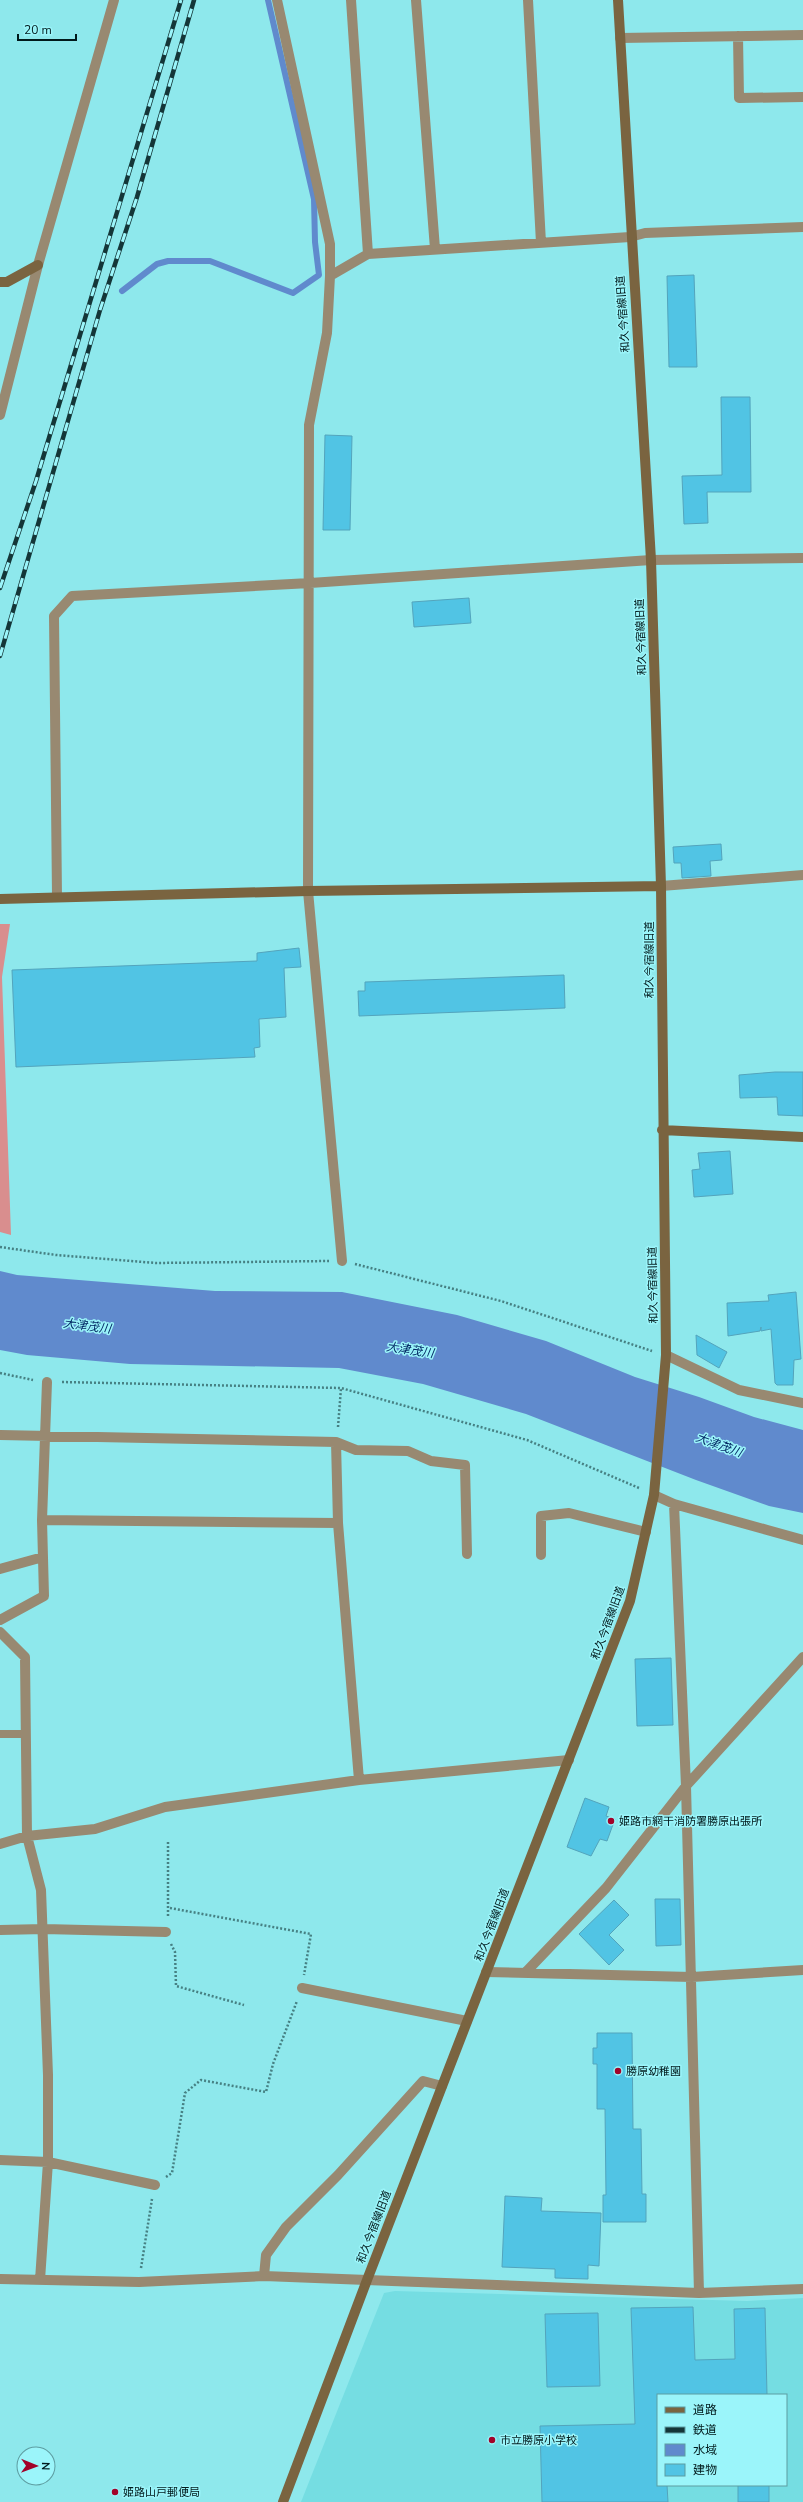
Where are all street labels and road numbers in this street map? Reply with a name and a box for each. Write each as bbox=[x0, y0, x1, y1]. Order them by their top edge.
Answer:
street label: 和久今宿線旧道 bbox=[613, 275, 633, 353]
street label: 和久今宿線旧道 bbox=[632, 598, 650, 676]
street label: 和久今宿線旧道 bbox=[642, 922, 657, 999]
street label: 和久今宿線旧道 bbox=[645, 1246, 661, 1324]
street label: 和久今宿線旧道 bbox=[588, 1584, 628, 1662]
street label: 和久今宿線旧道 bbox=[471, 1886, 513, 1964]
street label: 和久今宿線旧道 bbox=[353, 2188, 395, 2266]

